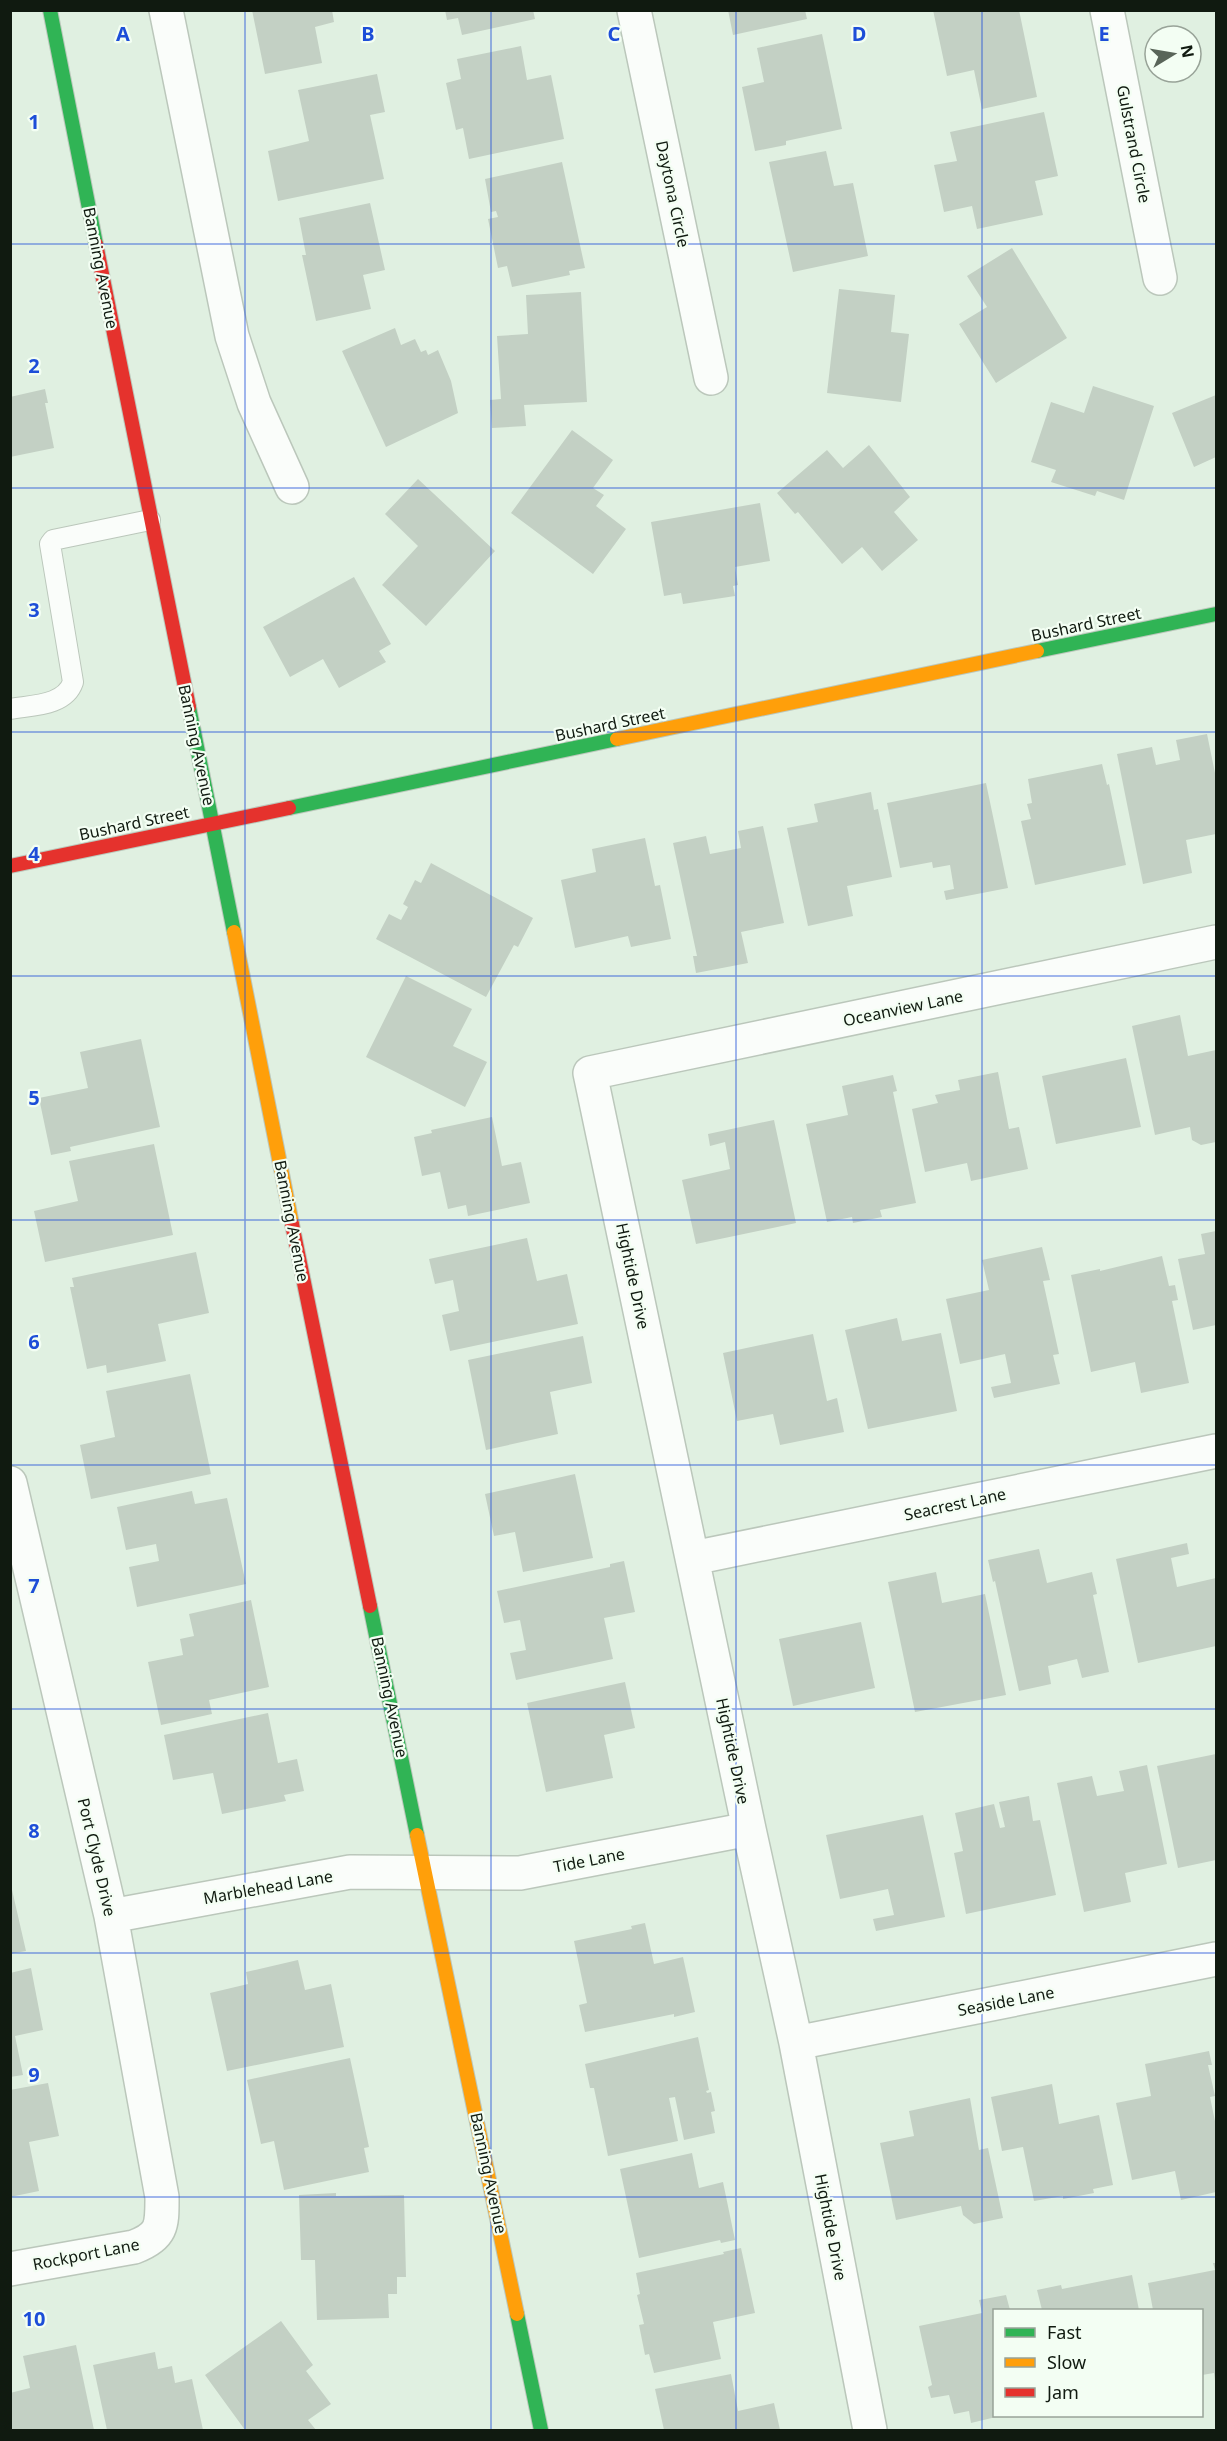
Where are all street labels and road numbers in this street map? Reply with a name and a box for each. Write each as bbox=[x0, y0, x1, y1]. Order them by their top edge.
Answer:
street label: Gulstrand Circle bbox=[1112, 83, 1156, 205]
street label: Daytona Circle bbox=[651, 139, 695, 249]
street label: Banning Avenue bbox=[78, 205, 124, 331]
street label: Bushard Street bbox=[1029, 602, 1143, 646]
street label: Banning Avenue bbox=[173, 682, 221, 808]
street label: Bushard Street bbox=[553, 702, 667, 746]
street label: Bushard Street bbox=[77, 801, 191, 845]
street label: Oceanview Lane bbox=[841, 985, 965, 1031]
street label: Banning Avenue bbox=[269, 1158, 315, 1284]
street label: Hightide Drive bbox=[611, 1221, 655, 1331]
street label: Seacrest Lane bbox=[902, 1482, 1008, 1526]
street label: Banning Avenue bbox=[366, 1634, 414, 1760]
street label: Hightide Drive bbox=[711, 1696, 755, 1806]
street label: Port Clyde Drive bbox=[73, 1796, 121, 1918]
street label: Tide Lane bbox=[551, 1842, 627, 1878]
street label: Marblehead Lane bbox=[201, 1865, 335, 1909]
street label: Seaside Lane bbox=[956, 1981, 1056, 2021]
street label: Banning Avenue bbox=[465, 2110, 513, 2236]
street label: Hightide Drive bbox=[810, 2172, 852, 2282]
street label: Rockport Lane bbox=[31, 2233, 141, 2275]

